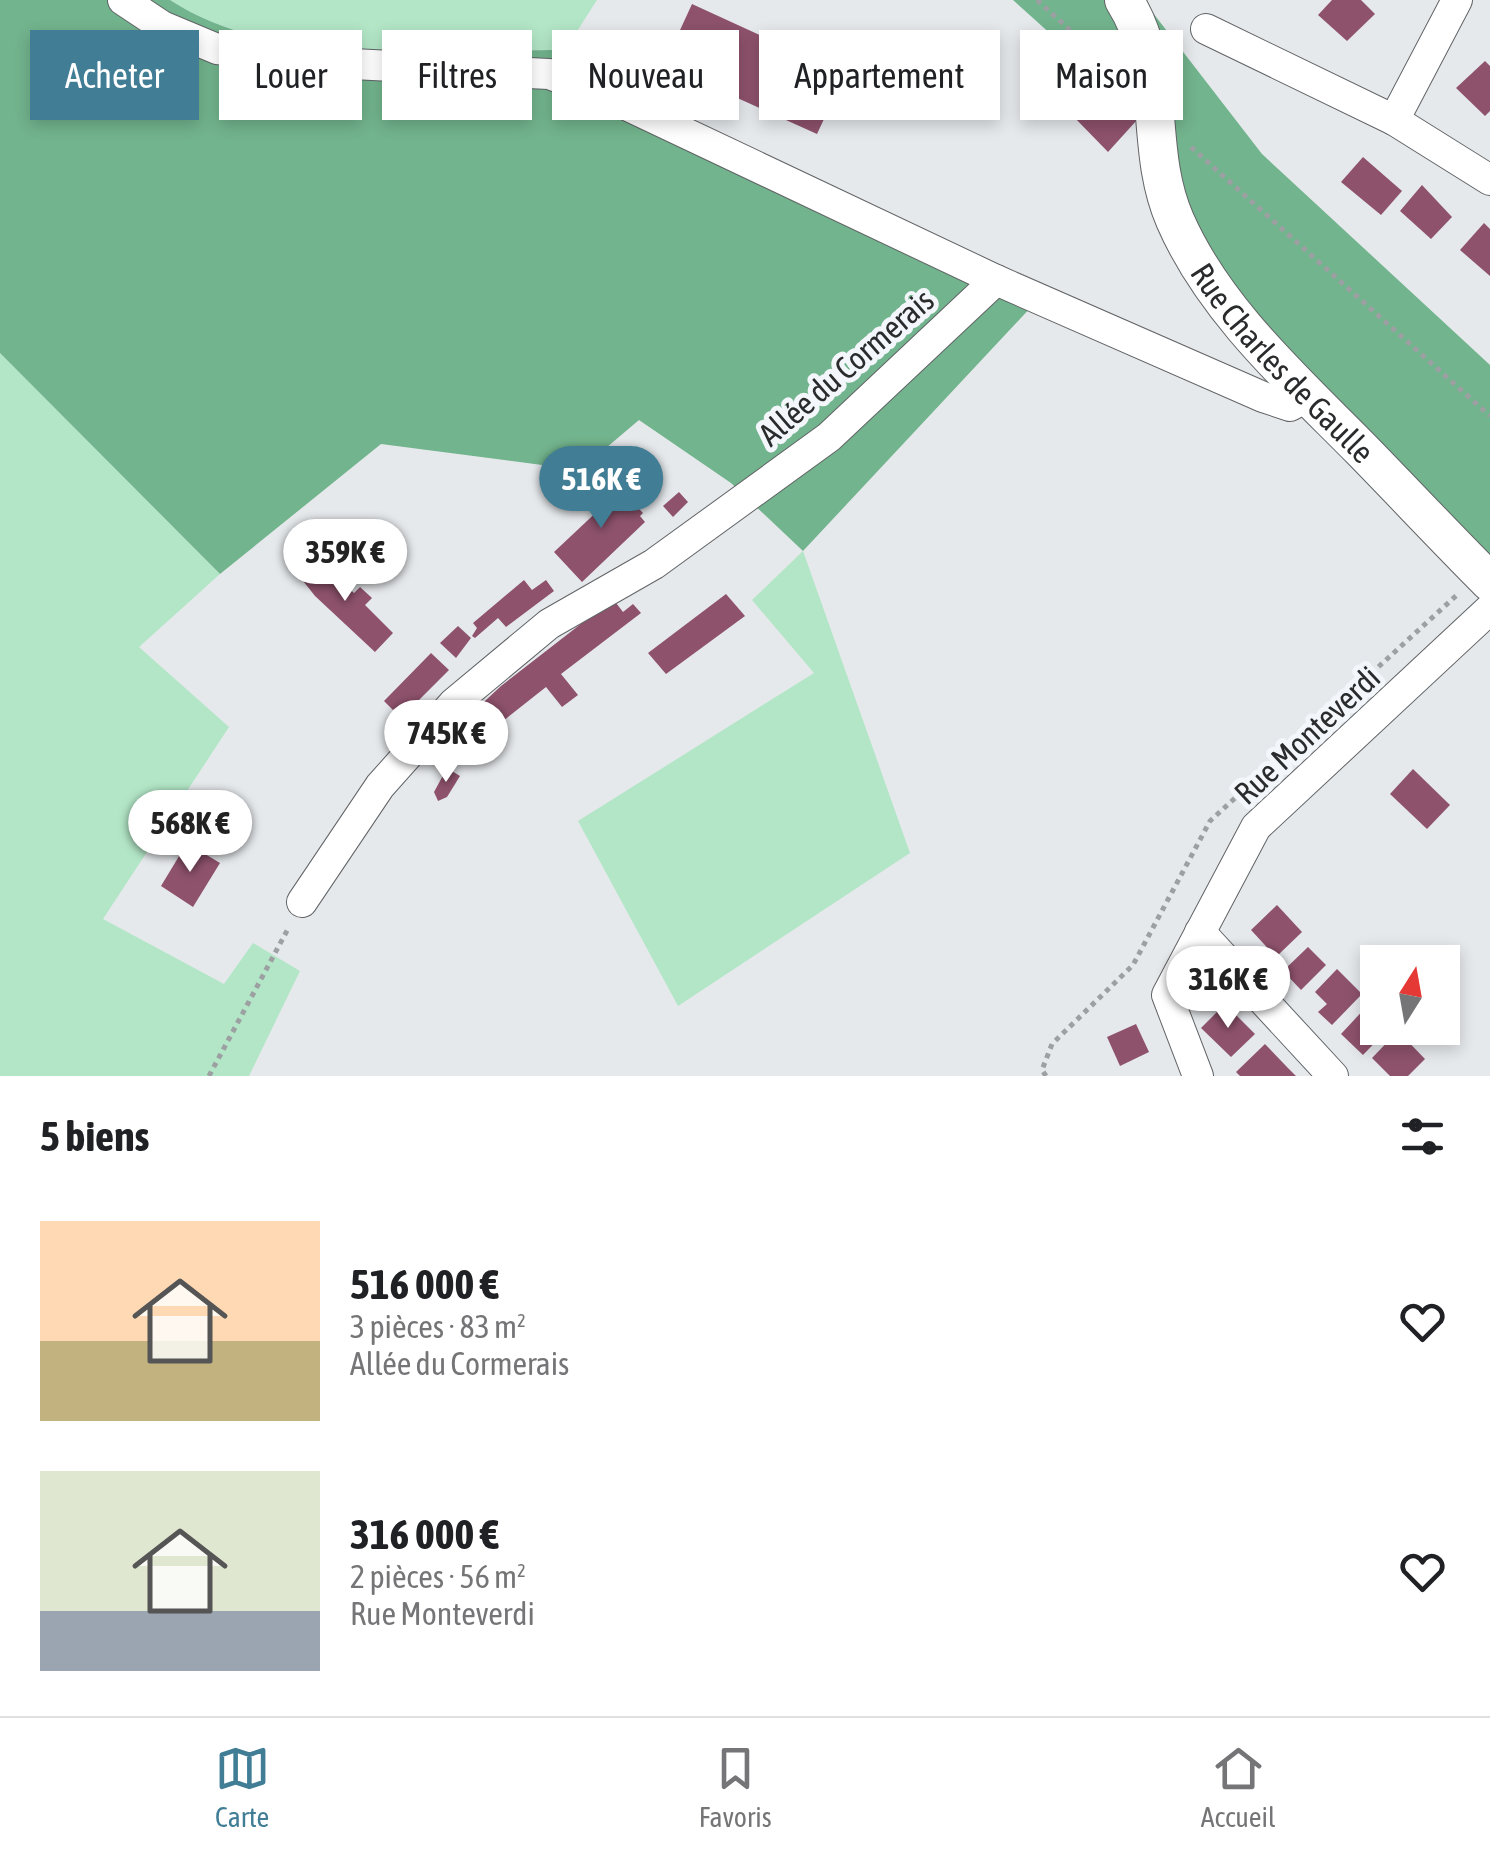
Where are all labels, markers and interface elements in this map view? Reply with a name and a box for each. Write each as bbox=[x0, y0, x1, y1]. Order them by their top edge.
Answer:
chip: Acheter bbox=[30, 30, 199, 120]
chip: Louer bbox=[219, 30, 362, 120]
chip: Filtres bbox=[382, 30, 532, 120]
chip: Nouveau bbox=[552, 30, 739, 120]
chip: Appartement bbox=[759, 30, 1000, 120]
chip: Maison bbox=[1020, 30, 1183, 120]
street label: Rue Charles de Gaulle bbox=[1184, 256, 1382, 470]
street label: Allée du Cormerais bbox=[751, 281, 941, 453]
pin: 516K € bbox=[520, 446, 682, 531]
text: 516K € bbox=[561, 460, 641, 497]
pin: 359K € bbox=[264, 519, 426, 604]
text: 359K € bbox=[305, 533, 385, 570]
street label: Rue Monteverdi bbox=[1227, 658, 1387, 812]
pin: 745K € bbox=[365, 700, 527, 785]
text: 745K € bbox=[406, 714, 486, 751]
pin: 568K € bbox=[109, 790, 271, 875]
text: 568K € bbox=[150, 804, 230, 841]
north arrow bbox=[1360, 945, 1460, 1045]
map controls bbox=[1360, 945, 1460, 1045]
pin: 316K € bbox=[1147, 946, 1309, 1031]
text: 316K € bbox=[1188, 960, 1268, 997]
icon: filters bbox=[1395, 1109, 1450, 1164]
text: 5 biens bbox=[40, 1112, 149, 1160]
text: 516 000 € bbox=[350, 1260, 499, 1308]
icon: home bbox=[120, 1261, 240, 1381]
icon: heart bbox=[1395, 1294, 1450, 1349]
text: 3 pièces · 83 m² bbox=[350, 1308, 526, 1345]
text: Allée du Cormerais bbox=[350, 1345, 569, 1382]
text: 316 000 € bbox=[350, 1510, 499, 1558]
icon: home bbox=[120, 1511, 240, 1631]
icon: heart bbox=[1395, 1544, 1450, 1599]
text: 2 pièces · 56 m² bbox=[350, 1558, 526, 1595]
text: Rue Monteverdi bbox=[350, 1595, 535, 1632]
tab: Carte bbox=[215, 1741, 270, 1833]
tab: Favoris bbox=[699, 1741, 772, 1833]
tab: Accueil bbox=[1201, 1741, 1275, 1833]

